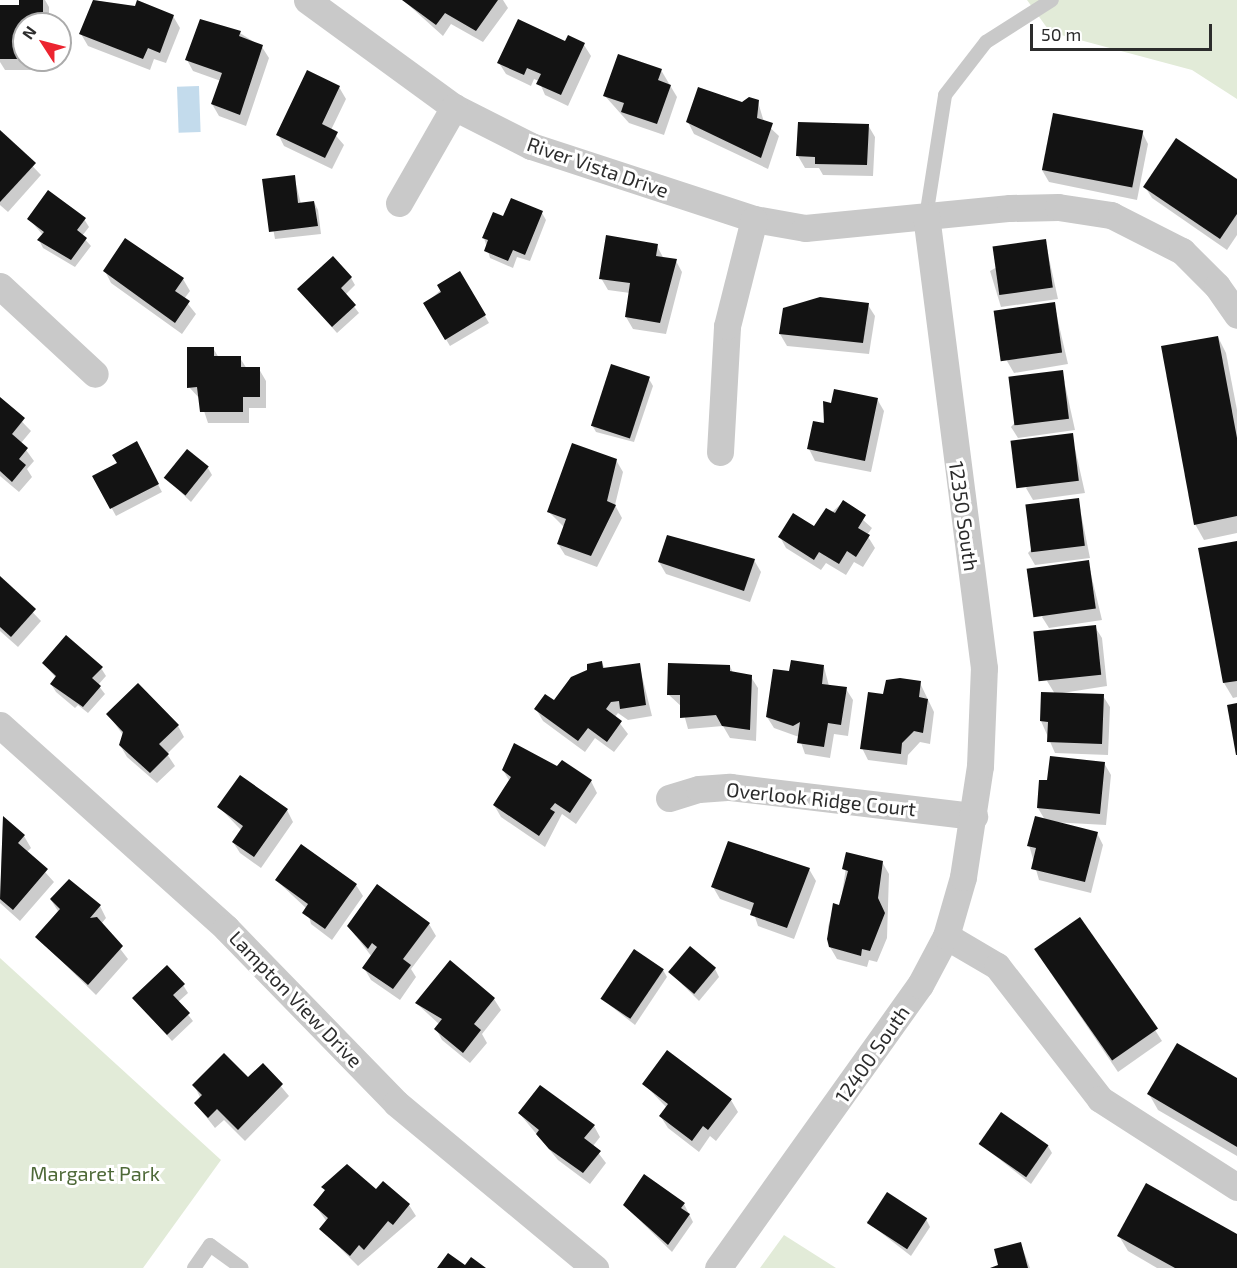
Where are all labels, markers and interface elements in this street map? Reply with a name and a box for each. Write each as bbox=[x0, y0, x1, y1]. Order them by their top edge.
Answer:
north arrow bbox=[12, 12, 72, 72]
scale bar bbox=[1033, 12, 1214, 50]
text: N bbox=[18, 22, 40, 43]
text: 50 m bbox=[1041, 23, 1081, 45]
street label: River Vista Drive bbox=[524, 131, 672, 203]
street label: 12350 South bbox=[944, 459, 984, 573]
street label: Overlook Ridge Court bbox=[725, 777, 917, 821]
street label: Lampton View Drive bbox=[224, 925, 368, 1073]
street label: 12400 South bbox=[830, 1001, 914, 1107]
park label: Margaret Park bbox=[30, 1161, 160, 1185]

